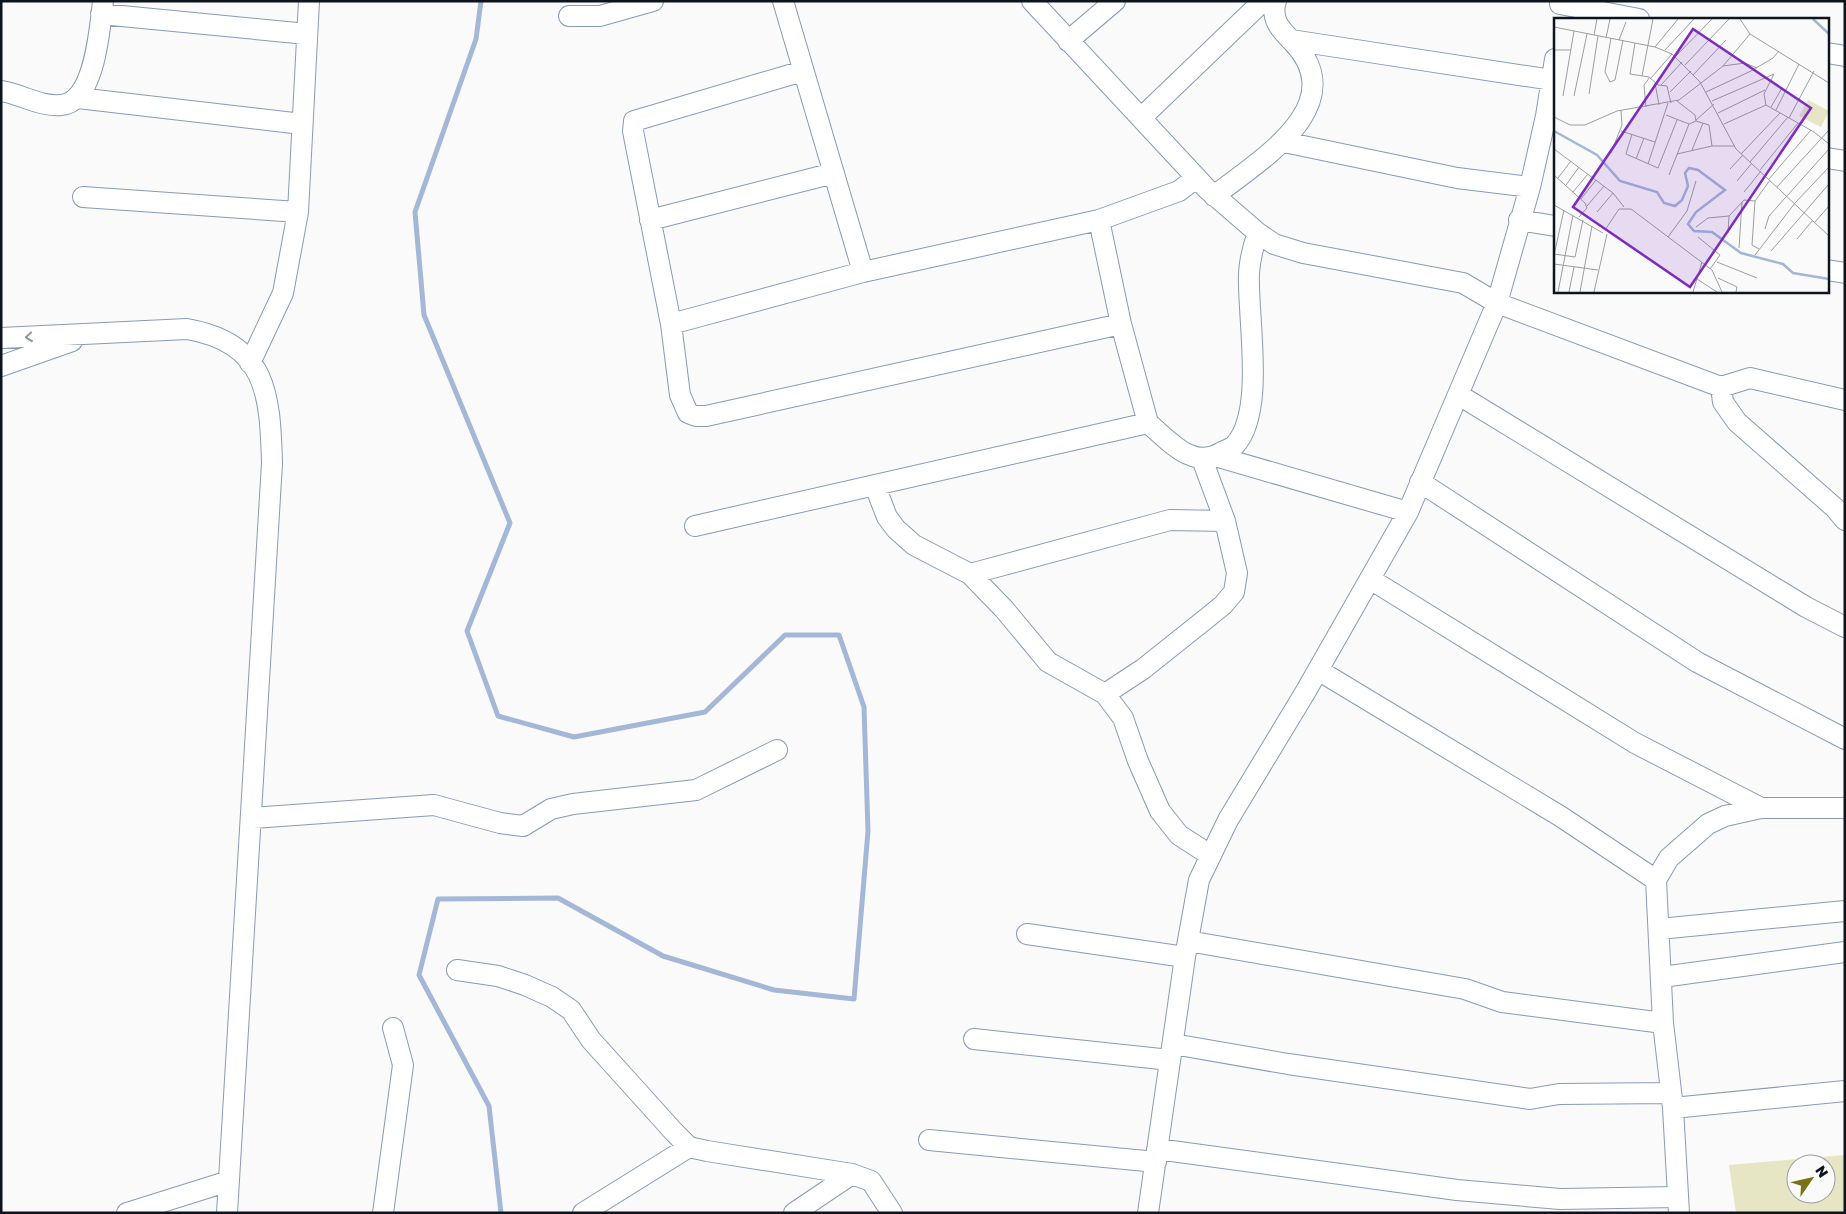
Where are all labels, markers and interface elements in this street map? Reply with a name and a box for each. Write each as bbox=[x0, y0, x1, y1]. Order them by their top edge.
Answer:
inset map bbox=[1554, 18, 1828, 292]
one-way arrow bbox=[25, 331, 33, 342]
north arrow bbox=[1786, 1154, 1836, 1204]
text: N bbox=[1812, 1162, 1832, 1181]

